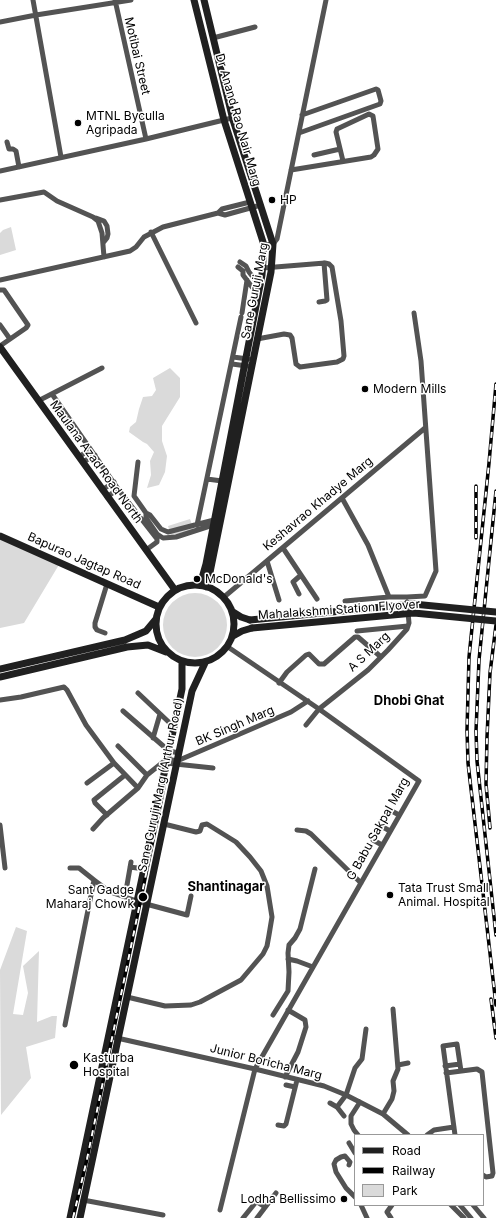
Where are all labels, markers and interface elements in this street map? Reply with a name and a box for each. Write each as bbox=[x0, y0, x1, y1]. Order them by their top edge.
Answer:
street label: Motibai Street bbox=[121, 16, 153, 96]
street label: Dr Anand Rao Nair Marg bbox=[212, 52, 264, 188]
place label: MTNL Byculla Agripada bbox=[86, 109, 165, 137]
marker: MTNL Byculla Agripada bbox=[73, 118, 83, 128]
place label: HP bbox=[280, 193, 297, 207]
marker: HP bbox=[267, 195, 277, 205]
street label: Sane Guruji Marg bbox=[239, 242, 271, 340]
place label: Modern Mills bbox=[373, 382, 446, 396]
marker: Modern Mills bbox=[360, 384, 370, 394]
street label: Maulana Azad Road North bbox=[47, 398, 145, 526]
street label: Keshavrao Khadye Marg bbox=[260, 454, 376, 554]
street label: Bapurao Jagtap Road bbox=[25, 530, 143, 592]
place label: McDonald's bbox=[205, 572, 273, 586]
marker: McDonald's bbox=[192, 574, 202, 584]
street label: Mahalakshmi Station Flyover bbox=[258, 597, 420, 623]
street label: A S Marg bbox=[345, 629, 393, 675]
district label: Dhobi Ghat bbox=[374, 693, 444, 709]
street label: Sane Guruji Marg (Arthur Road) bbox=[135, 696, 187, 874]
street label: BK Singh Marg bbox=[193, 703, 277, 749]
street label: G Babu Sakpal Marg bbox=[344, 775, 412, 883]
district label: Shantinagar bbox=[187, 879, 265, 895]
place label: Tata Trust Small Animal. Hospital bbox=[398, 881, 490, 909]
place label: Sant Gadge Maharaj Chowk bbox=[46, 883, 134, 911]
marker: Tata Trust Small Animal. Hospital bbox=[385, 890, 395, 900]
marker: Sant Gadge Maharaj Chowk bbox=[137, 891, 149, 903]
street label: Junior Boricha Marg bbox=[208, 1041, 324, 1083]
place label: Kasturba Hospital bbox=[83, 1051, 134, 1079]
marker: Kasturba Hospital bbox=[68, 1059, 80, 1071]
legend bbox=[354, 1134, 484, 1206]
text: Road bbox=[392, 1143, 421, 1158]
text: Railway bbox=[392, 1163, 435, 1178]
text: Park bbox=[392, 1183, 418, 1198]
place label: Lodha Bellissimo bbox=[241, 1192, 336, 1206]
marker: Lodha Bellissimo bbox=[339, 1194, 349, 1204]

